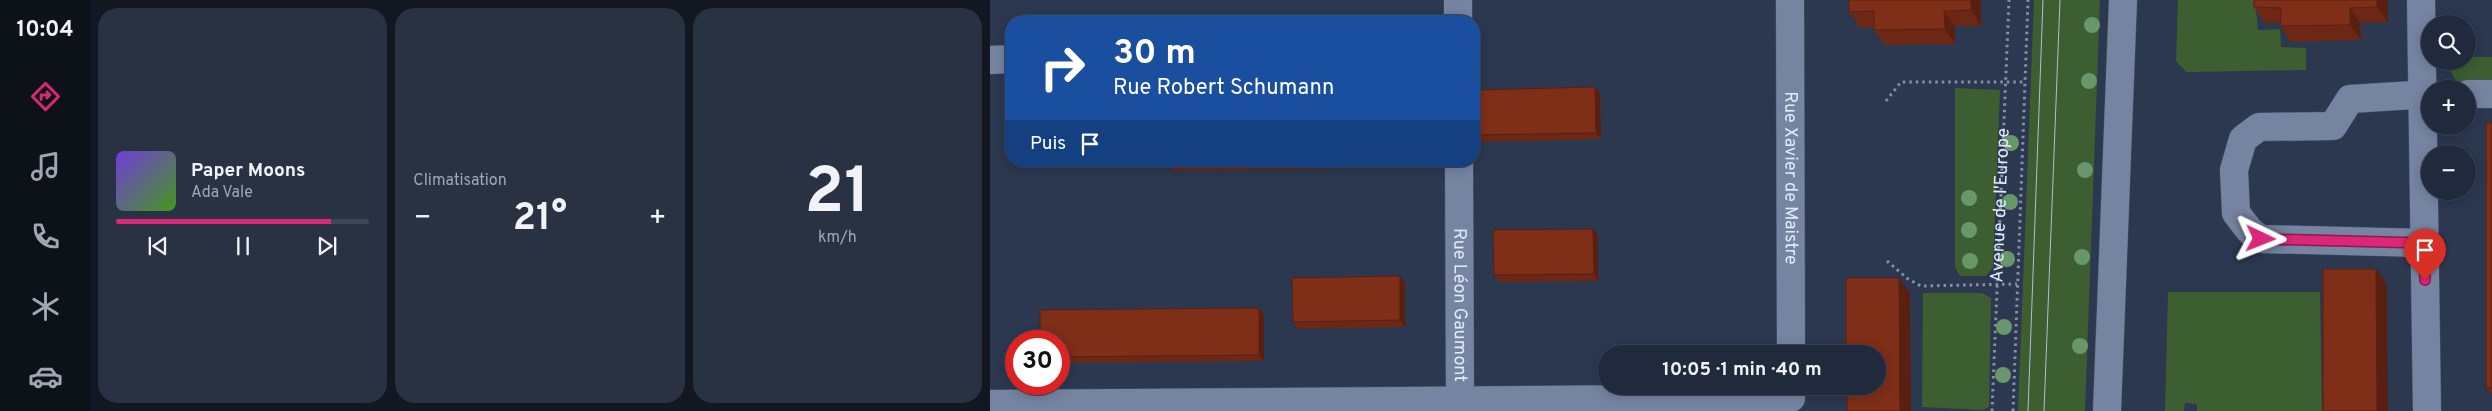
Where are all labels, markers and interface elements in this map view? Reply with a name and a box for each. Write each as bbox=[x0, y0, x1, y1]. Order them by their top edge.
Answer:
map controls bbox=[2421, 15, 2476, 200]
button: search bbox=[2421, 15, 2476, 70]
text: 10:04 bbox=[16, 17, 74, 44]
text: 30 m bbox=[1113, 32, 1196, 76]
icon: right bbox=[1030, 35, 1095, 100]
text: Rue Robert Schumann bbox=[1113, 75, 1334, 102]
icon: directions bbox=[28, 79, 63, 114]
button: + bbox=[2421, 80, 2476, 135]
street label: Rue Xavier de Maistre bbox=[1779, 91, 1802, 265]
street label: Avenue de l'Europe bbox=[1986, 127, 2015, 283]
icon: arrive bbox=[1076, 130, 1104, 158]
text: Puis bbox=[1030, 132, 1066, 156]
button: − bbox=[2421, 145, 2476, 200]
icon: music bbox=[28, 149, 63, 184]
text: 21 bbox=[804, 154, 870, 236]
text: Paper Moons bbox=[191, 159, 305, 183]
text: Climatisation bbox=[413, 171, 507, 191]
text: Ada Vale bbox=[191, 183, 253, 203]
text: 21° bbox=[513, 195, 567, 244]
text: − bbox=[413, 201, 431, 237]
text: + bbox=[649, 201, 667, 237]
position arrow bbox=[2234, 212, 2286, 264]
icon: phone bbox=[28, 219, 63, 254]
text: km/h bbox=[818, 228, 857, 248]
street label: Rue Léon Gaumont bbox=[1448, 228, 1471, 382]
pin bbox=[2404, 229, 2446, 280]
icon: previous bbox=[144, 232, 172, 260]
icon: pause bbox=[229, 232, 257, 260]
icon: next bbox=[313, 232, 341, 260]
icon: arrive bbox=[2411, 236, 2439, 264]
icon: climate bbox=[28, 289, 63, 324]
speed limit sign: 30 bbox=[1005, 330, 1070, 395]
text: 10:05 · 1 min · 40 m bbox=[1662, 358, 1822, 382]
icon: car bbox=[28, 359, 63, 394]

